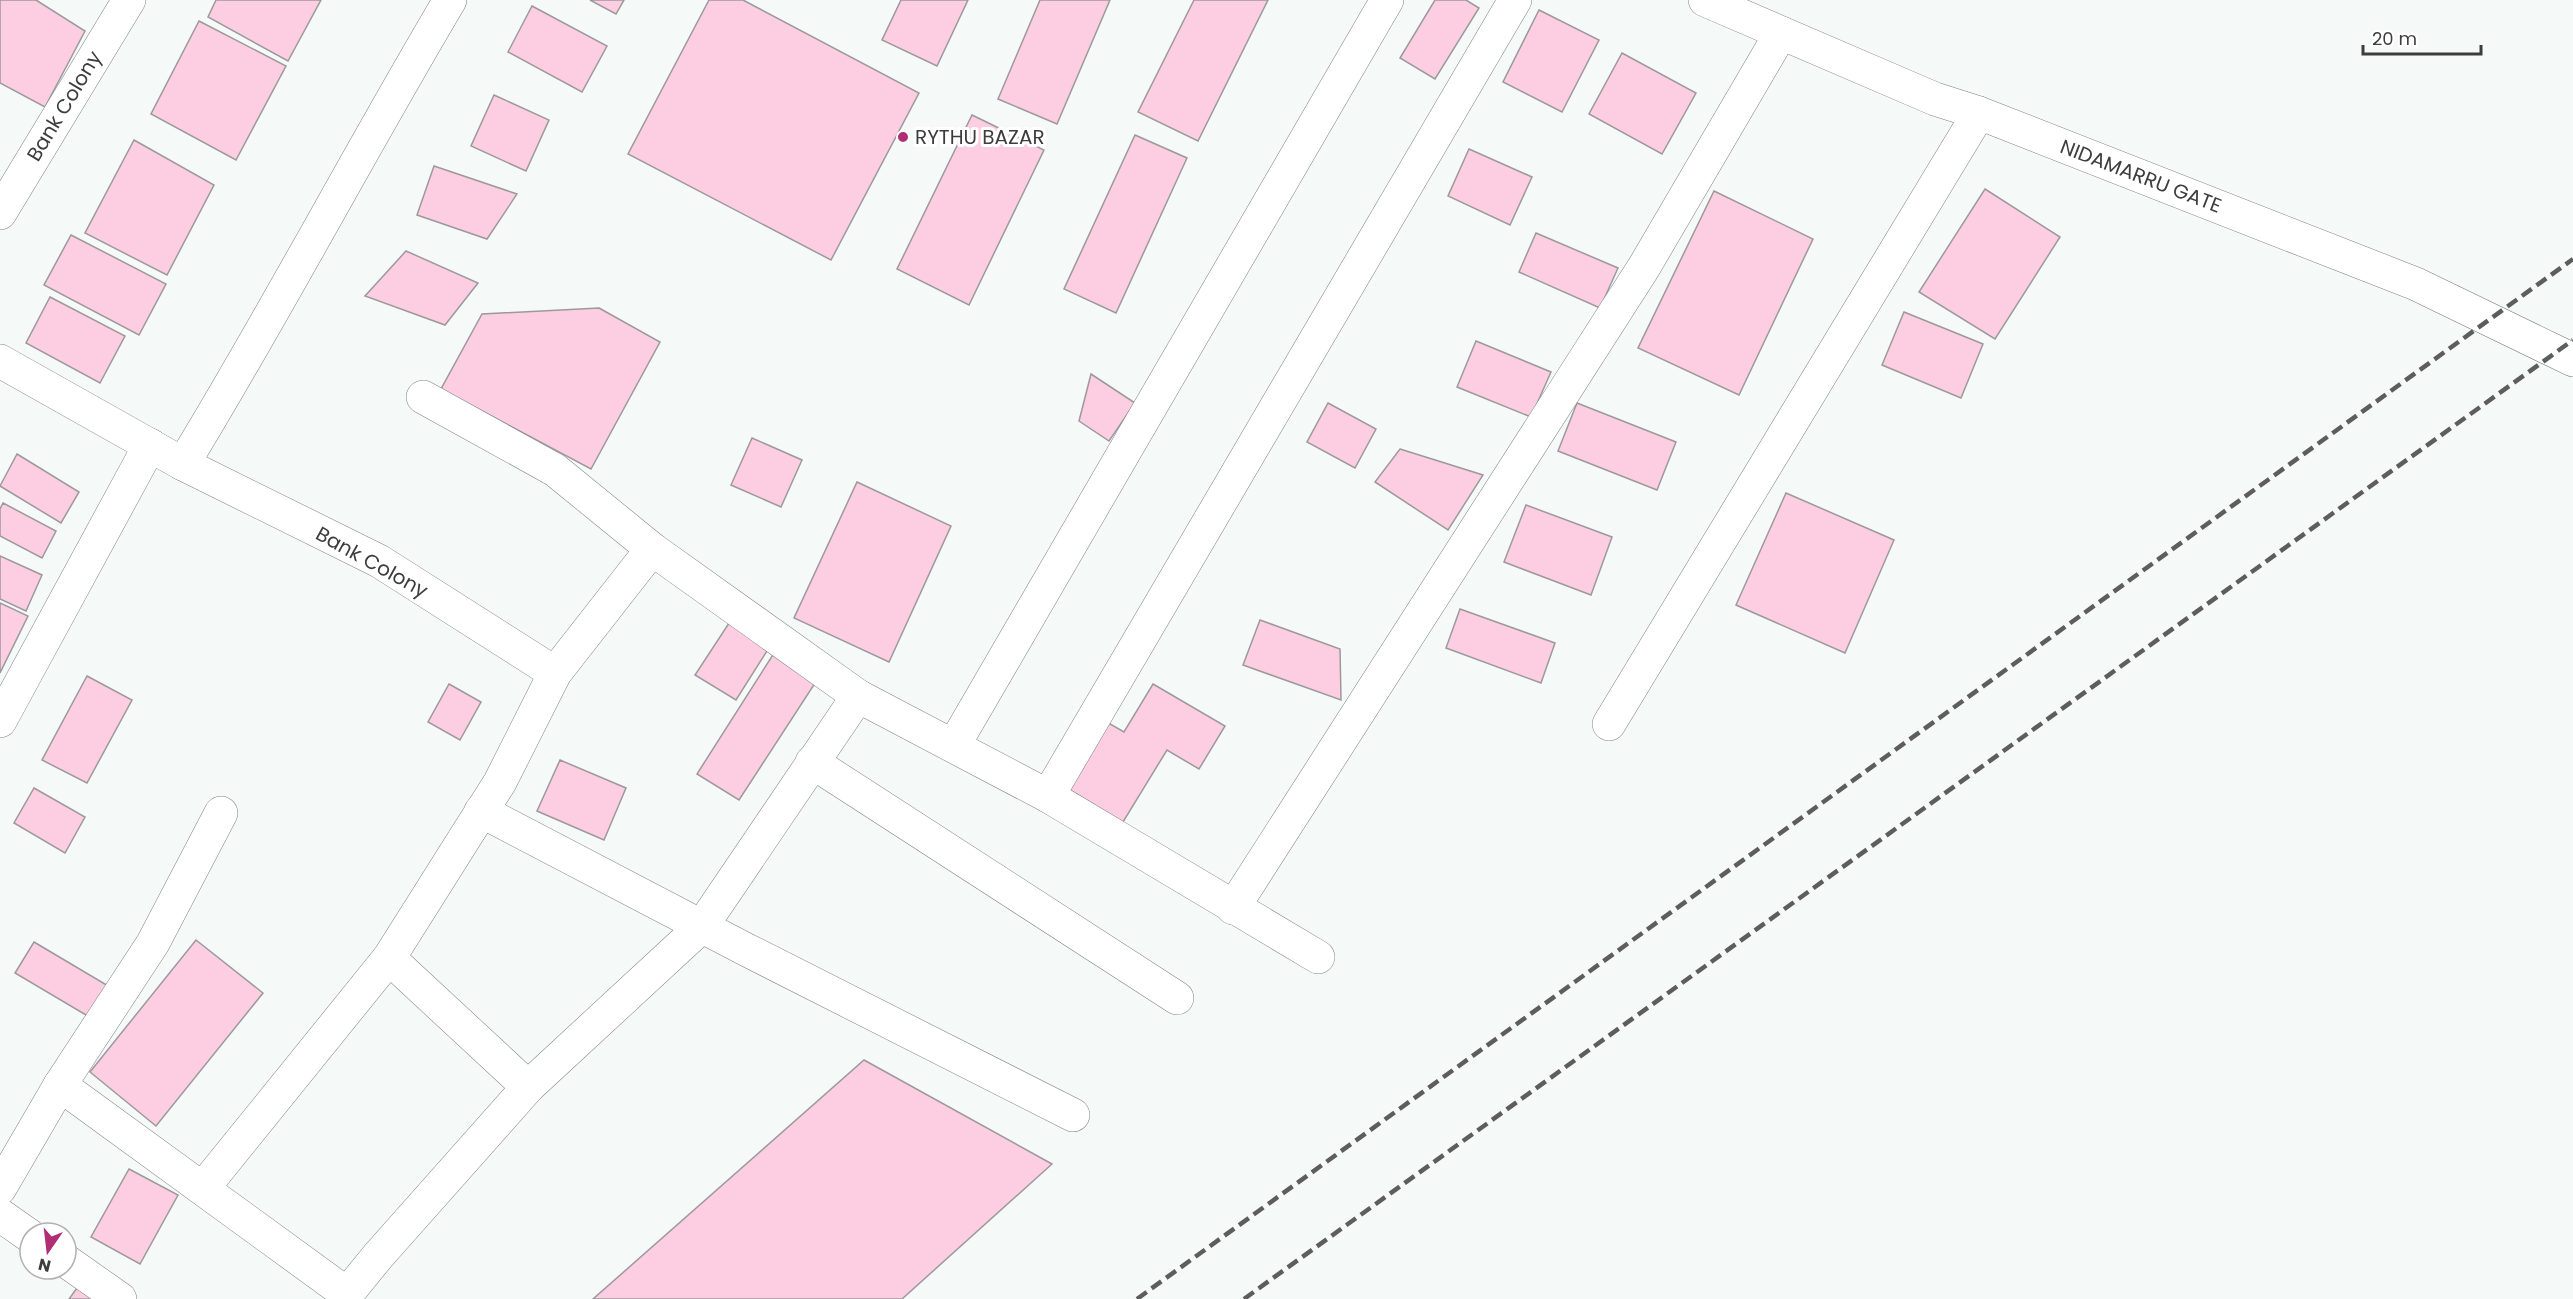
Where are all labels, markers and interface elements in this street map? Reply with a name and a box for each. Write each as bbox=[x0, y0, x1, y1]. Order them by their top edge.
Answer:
scale bar bbox=[2363, 18, 2482, 56]
text: 20 m bbox=[2372, 26, 2417, 51]
street label: Bank Colony bbox=[20, 46, 108, 166]
place label: RYTHU BAZAR bbox=[915, 123, 1045, 151]
marker: RYTHU BAZAR bbox=[896, 130, 910, 144]
street label: NIDAMARRU GATE bbox=[2056, 132, 2226, 220]
street label: Bank Colony bbox=[311, 520, 433, 604]
north arrow bbox=[18, 1221, 78, 1281]
text: N bbox=[36, 1252, 53, 1278]

